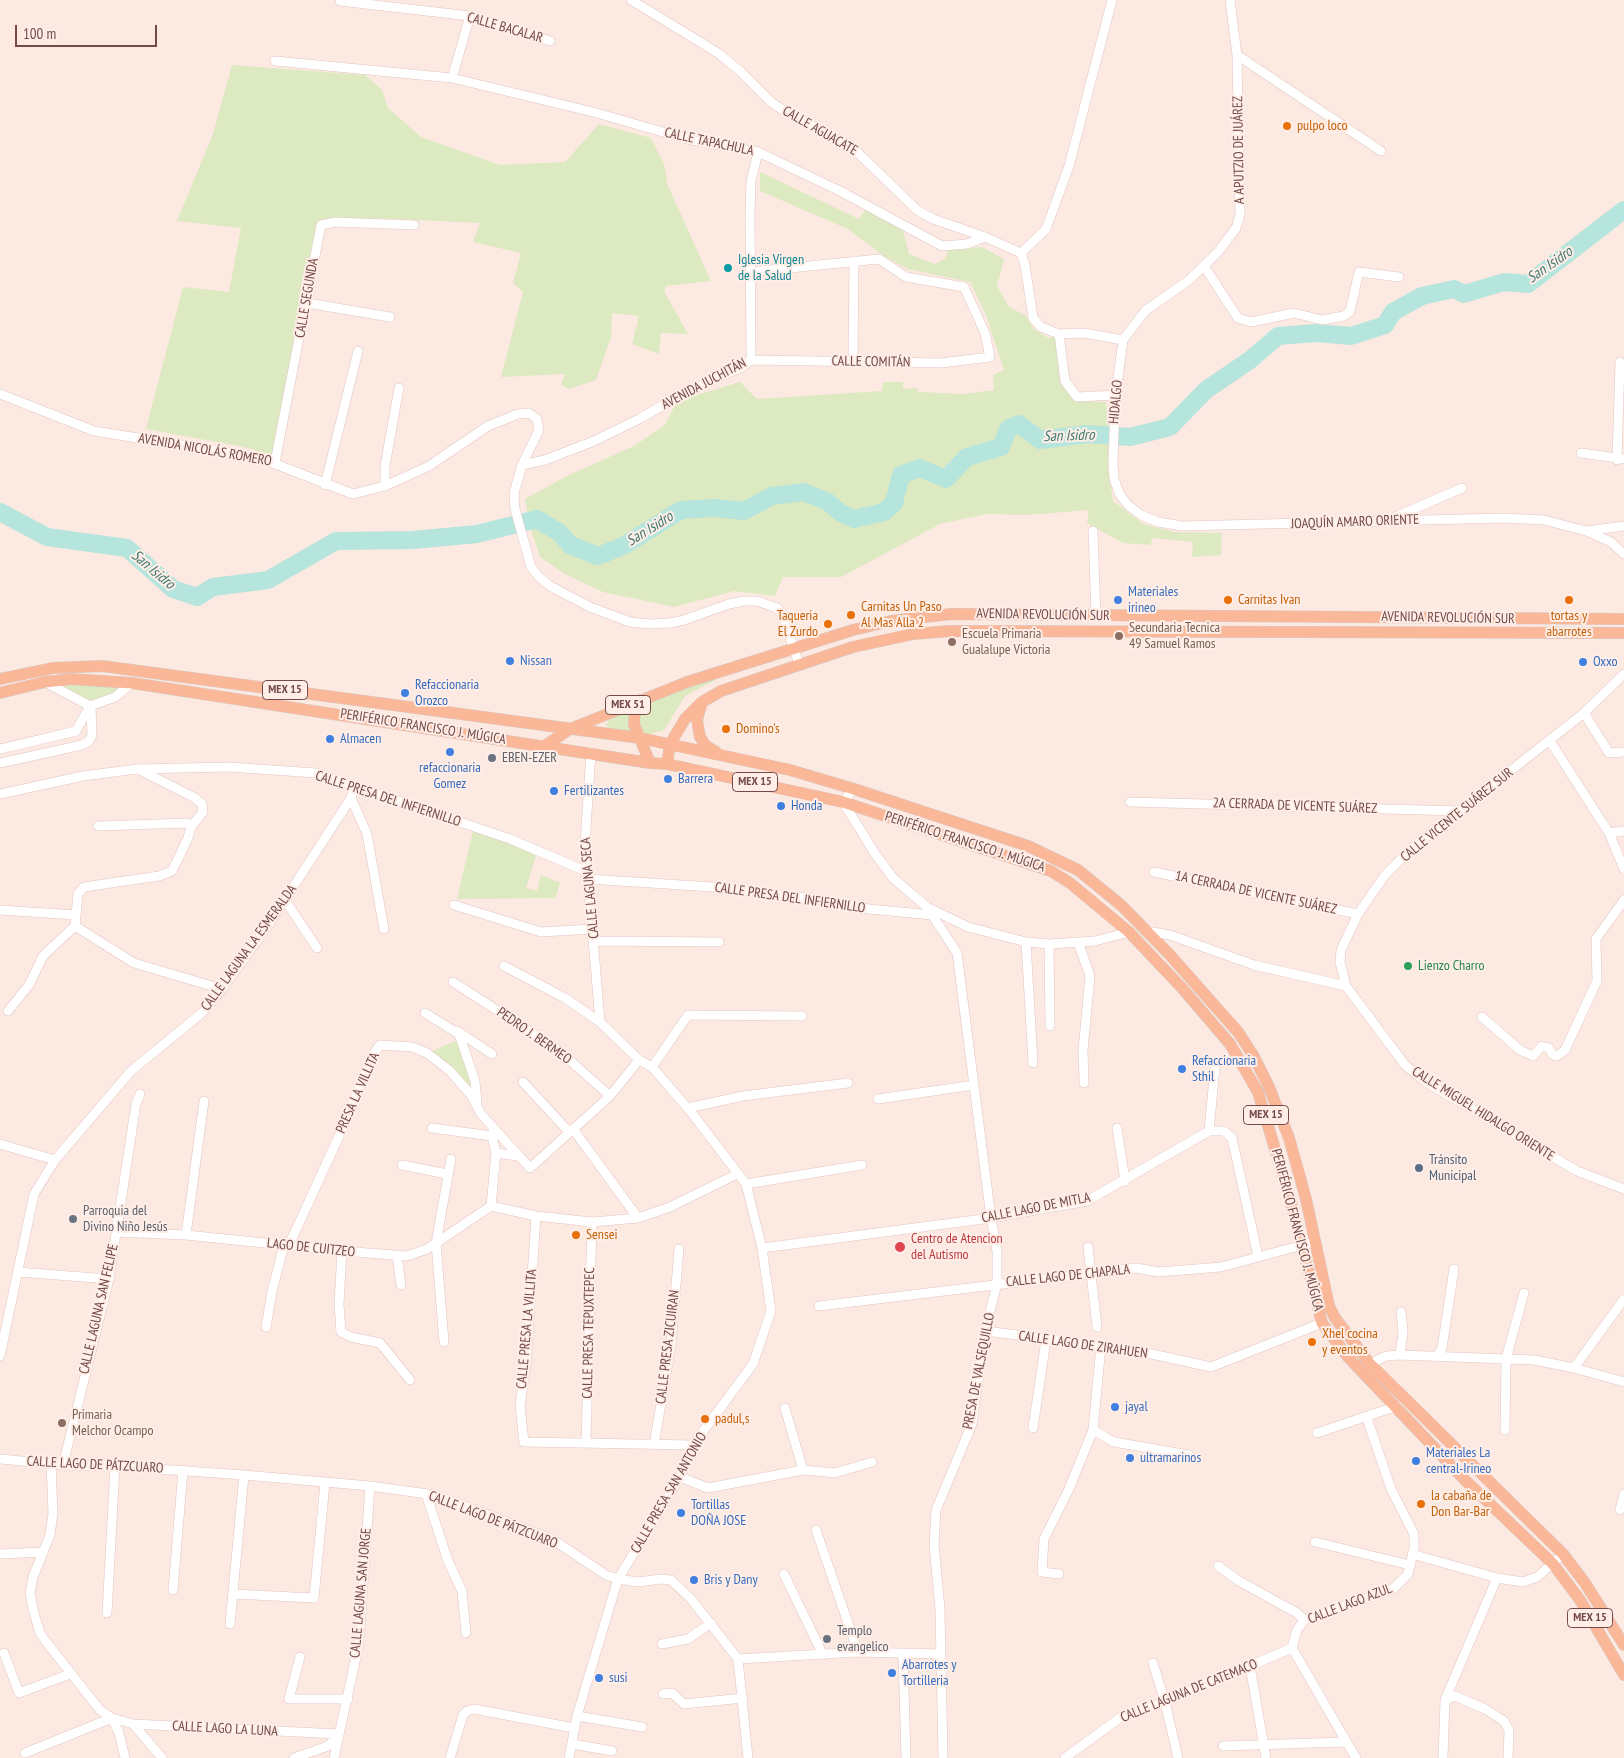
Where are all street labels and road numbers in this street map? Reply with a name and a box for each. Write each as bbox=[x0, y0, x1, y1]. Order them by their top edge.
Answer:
street label: CALLE BACALAR bbox=[465, 9, 545, 47]
street label: A APUTZIO DE JUÁREZ bbox=[1230, 96, 1248, 204]
street label: CALLE AGUACATE bbox=[779, 103, 861, 159]
street label: CALLE TAPACHULA bbox=[663, 124, 755, 160]
street label: CALLE SEGUNDA bbox=[292, 257, 322, 339]
street label: CALLE COMITÁN bbox=[831, 353, 911, 371]
street label: AVENIDA JUCHITÁN bbox=[659, 355, 749, 413]
street label: HIDALGO bbox=[1106, 379, 1126, 425]
street label: AVENIDA NICOLÁS ROMERO bbox=[137, 430, 273, 470]
street label: JOAQUÍN AMARO ORIENTE bbox=[1291, 511, 1419, 533]
street label: AVENIDA REVOLUCIÓN SUR bbox=[976, 605, 1110, 625]
street label: AVENIDA REVOLUCIÓN SUR bbox=[1381, 608, 1515, 628]
road number: MEX 15 bbox=[262, 680, 308, 700]
road number: MEX 51 bbox=[606, 696, 650, 714]
street label: PERIFÉRICO FRANCISCO J. MÚGICA bbox=[339, 706, 507, 748]
street label: CALLE VICENTE SUÁREZ SUR bbox=[1397, 764, 1517, 866]
street label: CALLE PRESA DEL INFIERNILLO bbox=[313, 768, 463, 830]
road number: MEX 15 bbox=[732, 772, 778, 792]
street label: 2A CERRADA DE VICENTE SUÁREZ bbox=[1212, 795, 1378, 817]
street label: PERIFÉRICO FRANCISCO J. MÚGICA bbox=[883, 808, 1047, 876]
street label: CALLE LAGUNA SECA bbox=[577, 837, 603, 939]
street label: 1A CERRADA DE VICENTE SUÁREZ bbox=[1174, 868, 1338, 918]
street label: CALLE PRESA DEL INFIERNILLO bbox=[714, 879, 866, 917]
street label: CALLE LAGUNA LA ESMERALDA bbox=[198, 882, 300, 1014]
street label: PEDRO J. BERMEO bbox=[493, 1004, 575, 1068]
street label: PRESA LA VILLITA bbox=[333, 1050, 383, 1136]
street label: CALLE MIGUEL HIDALGO ORIENTE bbox=[1409, 1063, 1557, 1165]
road number: MEX 15 bbox=[1244, 1106, 1288, 1124]
street label: PERIFÉRICO FRANCISCO J. MÚGICA bbox=[1267, 1147, 1327, 1313]
street label: CALLE LAGO DE MITLA bbox=[980, 1189, 1092, 1227]
street label: LAGO DE CUITZEO bbox=[266, 1235, 356, 1261]
street label: CALLE LAGUNA SAN FELIPE bbox=[76, 1242, 122, 1376]
street label: CALLE LAGO DE CHAPALA bbox=[1005, 1261, 1131, 1291]
street label: CALLE PRESA TEPUXTEPEC bbox=[579, 1267, 599, 1399]
street label: CALLE PRESA LA VILLITA bbox=[513, 1268, 541, 1390]
street label: CALLE PRESA ZICUIRAN bbox=[653, 1289, 683, 1405]
street label: PRESA DE VALSEQUILLO bbox=[959, 1311, 999, 1431]
street label: CALLE LAGO DE ZIRAHUEN bbox=[1017, 1328, 1149, 1362]
street label: CALLE PRESA SAN ANTONIO bbox=[627, 1429, 711, 1557]
street label: CALLE LAGO DE PÁTZCUARO bbox=[26, 1453, 164, 1477]
street label: CALLE LAGO DE PÁTZCUARO bbox=[426, 1488, 560, 1552]
street label: CALLE LAGUNA SAN JORGE bbox=[347, 1527, 375, 1659]
street label: CALLE LAGO AZUL bbox=[1306, 1580, 1394, 1628]
road number: MEX 15 bbox=[1568, 1609, 1612, 1628]
street label: CALLE LAGUNA DE CATEMACO bbox=[1118, 1656, 1260, 1726]
street label: CALLE LAGO LA LUNA bbox=[172, 1718, 278, 1740]

